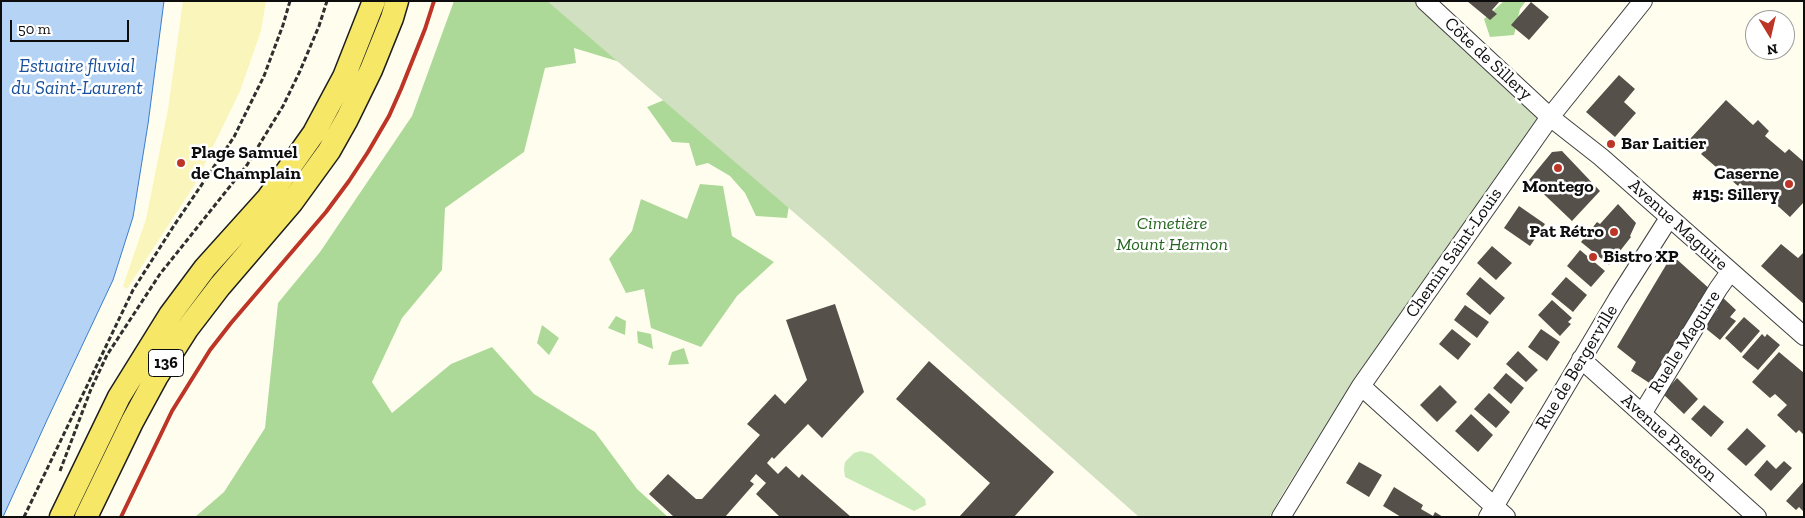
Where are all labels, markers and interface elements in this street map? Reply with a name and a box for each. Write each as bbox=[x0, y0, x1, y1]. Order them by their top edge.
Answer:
scale bar bbox=[12, 10, 131, 42]
north arrow bbox=[1745, 10, 1795, 60]
street label: Côte de Sillery bbox=[1440, 13, 1536, 105]
text: 50 m bbox=[18, 20, 51, 38]
text: N bbox=[1766, 40, 1779, 59]
water label: Estuaire fluvial du Saint-Laurent bbox=[11, 56, 143, 100]
place label: Bar Laitier bbox=[1621, 133, 1706, 155]
marker: Bar Laitier bbox=[1605, 138, 1617, 150]
place label: Plage Samuel de Champlain bbox=[191, 142, 301, 184]
marker: Plage Samuel de Champlain bbox=[175, 157, 187, 169]
marker: Montego bbox=[1552, 162, 1564, 174]
place label: Caserne #15: Sillery bbox=[1692, 163, 1779, 205]
street label: Avenue Maguire bbox=[1624, 175, 1732, 275]
place label: Montego bbox=[1522, 176, 1594, 198]
marker: Caserne #15: Sillery bbox=[1783, 178, 1795, 190]
street label: Chemin Saint-Louis bbox=[1401, 184, 1507, 322]
park label: Cimetière Mount Hermon bbox=[1116, 213, 1228, 255]
place label: Pat Rétro bbox=[1529, 221, 1604, 243]
marker: Pat Rétro bbox=[1608, 226, 1620, 238]
place label: Bistro XP bbox=[1603, 246, 1678, 268]
marker: Bistro XP bbox=[1587, 251, 1599, 263]
street label: Ruelle Maguire bbox=[1645, 287, 1725, 397]
street label: Rue de Bergerville bbox=[1531, 301, 1623, 433]
road number: 136 bbox=[148, 349, 184, 376]
street label: Avenue Preston bbox=[1617, 389, 1721, 487]

